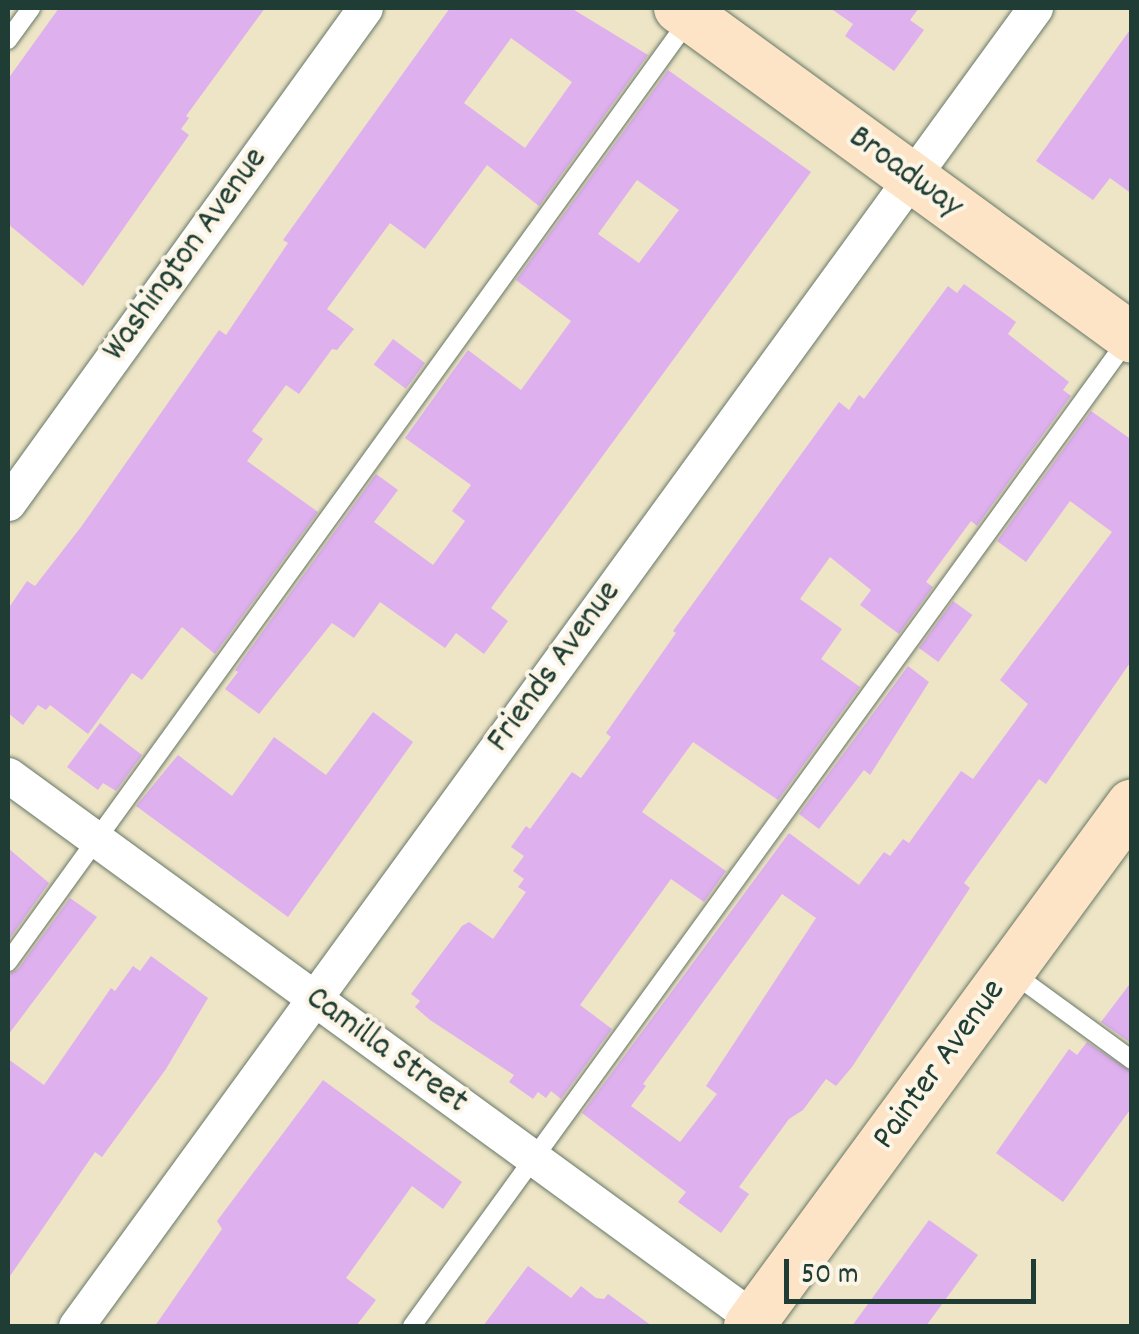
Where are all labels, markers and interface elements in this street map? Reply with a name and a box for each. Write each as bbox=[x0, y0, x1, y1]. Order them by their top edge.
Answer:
street label: Broadway bbox=[840, 117, 970, 229]
street label: Washington Avenue bbox=[94, 140, 278, 370]
street label: Friends Avenue bbox=[479, 573, 631, 761]
street label: Painter Avenue bbox=[864, 972, 1016, 1158]
street label: Camilla Street bbox=[297, 978, 475, 1124]
scale bar bbox=[789, 1239, 1042, 1301]
text: 50 m bbox=[801, 1255, 859, 1298]

